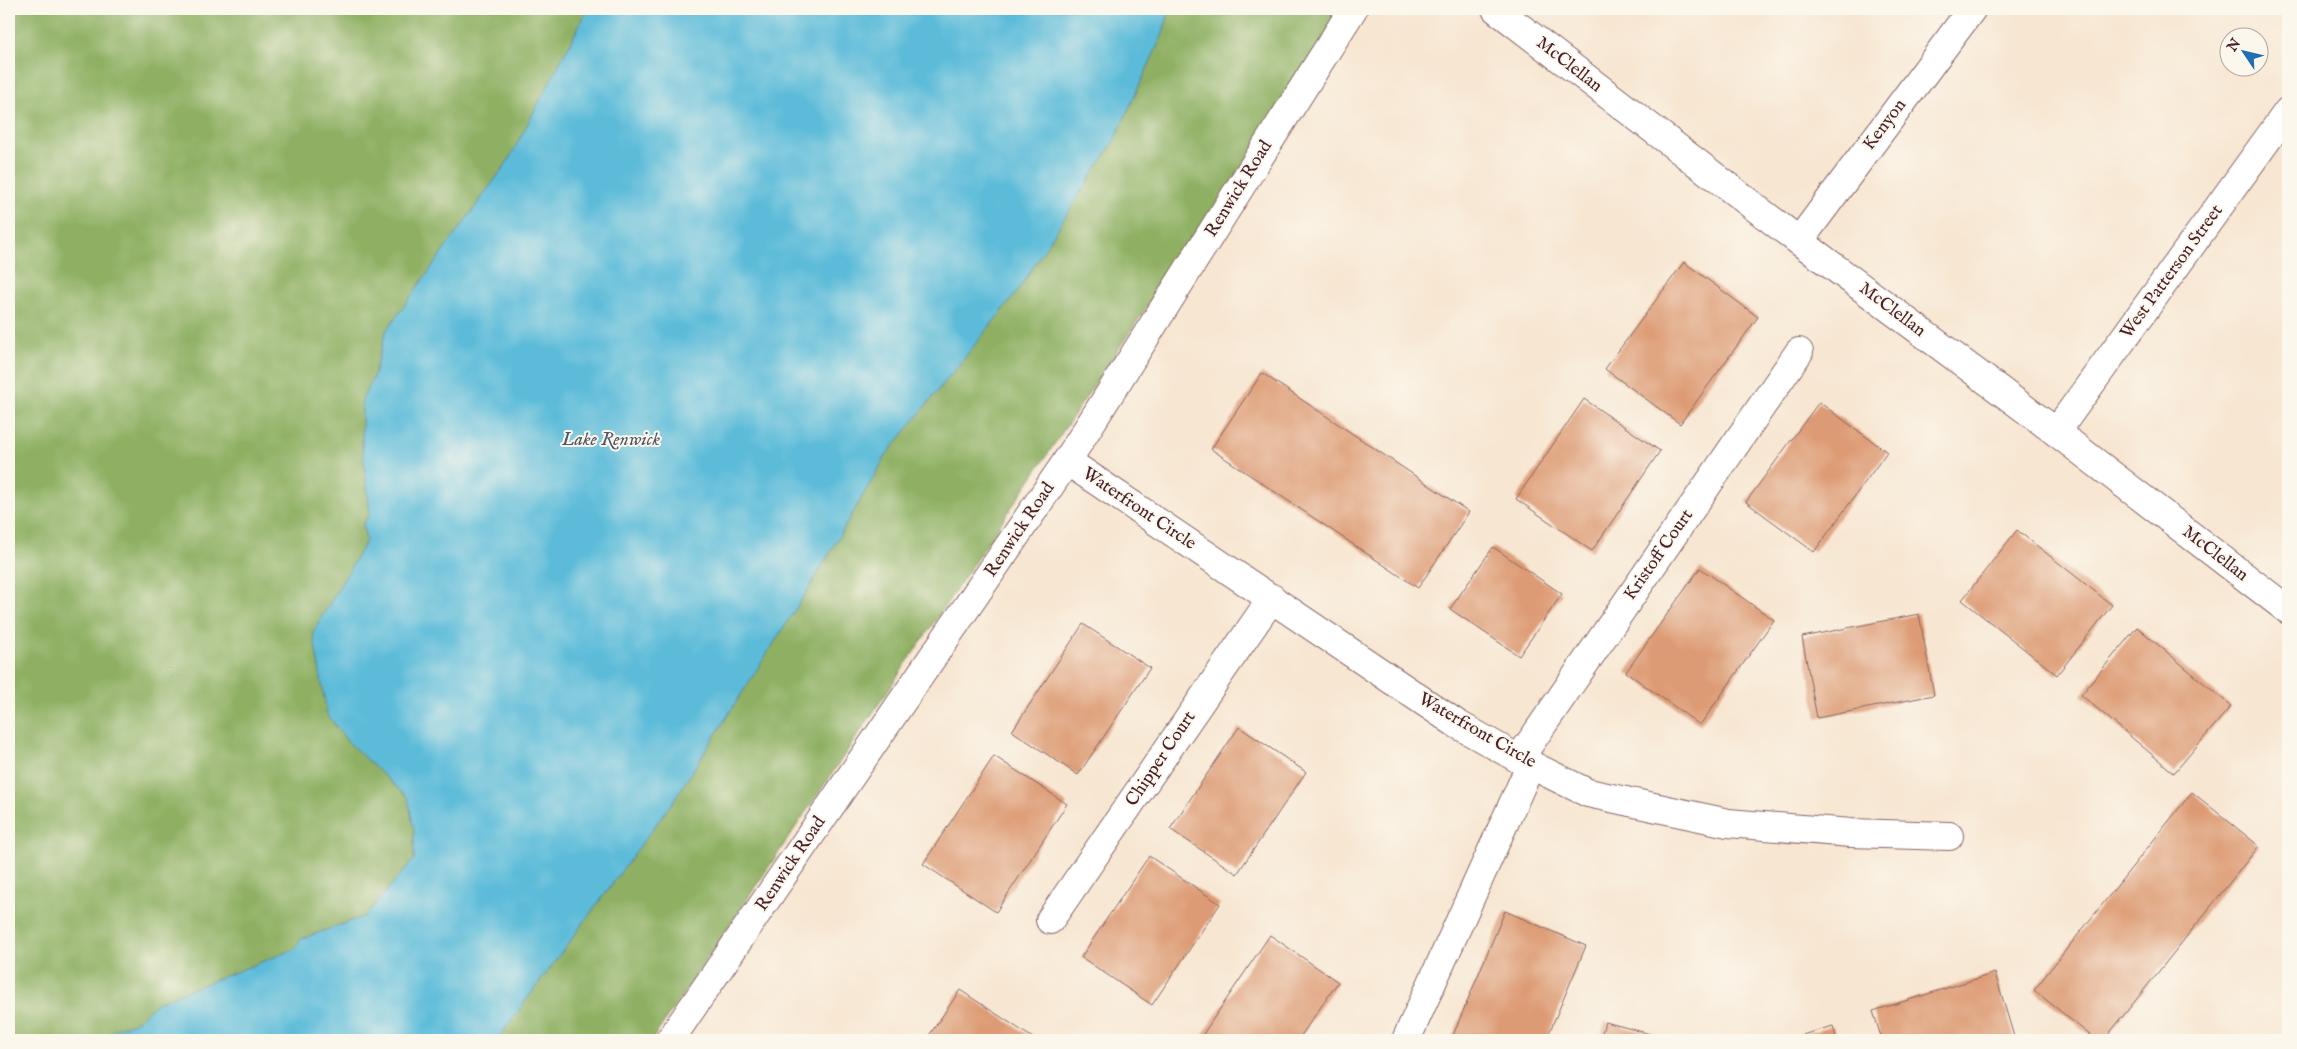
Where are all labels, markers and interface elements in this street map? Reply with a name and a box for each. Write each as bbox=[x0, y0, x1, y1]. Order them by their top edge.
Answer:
north arrow bbox=[2220, 28, 2270, 78]
street label: McClellan bbox=[1531, 32, 1607, 98]
text: N bbox=[2223, 35, 2245, 56]
street label: Kenyon bbox=[1858, 94, 1912, 155]
street label: Renwick Road bbox=[1200, 136, 1278, 242]
street label: West Patterson Street bbox=[2116, 200, 2228, 344]
street label: McClellan bbox=[1854, 277, 1930, 343]
water label: Lake Renwick bbox=[561, 428, 660, 452]
street label: Waterfront Circle bbox=[1078, 462, 1200, 556]
street label: Renwick Road bbox=[980, 478, 1060, 582]
street label: Kristoff Court bbox=[1619, 505, 1699, 605]
street label: McClellan bbox=[2177, 521, 2253, 587]
street label: Waterfront Circle bbox=[1414, 688, 1540, 774]
street label: Chipper Court bbox=[1121, 707, 1201, 811]
street label: Renwick Road bbox=[751, 812, 831, 916]

